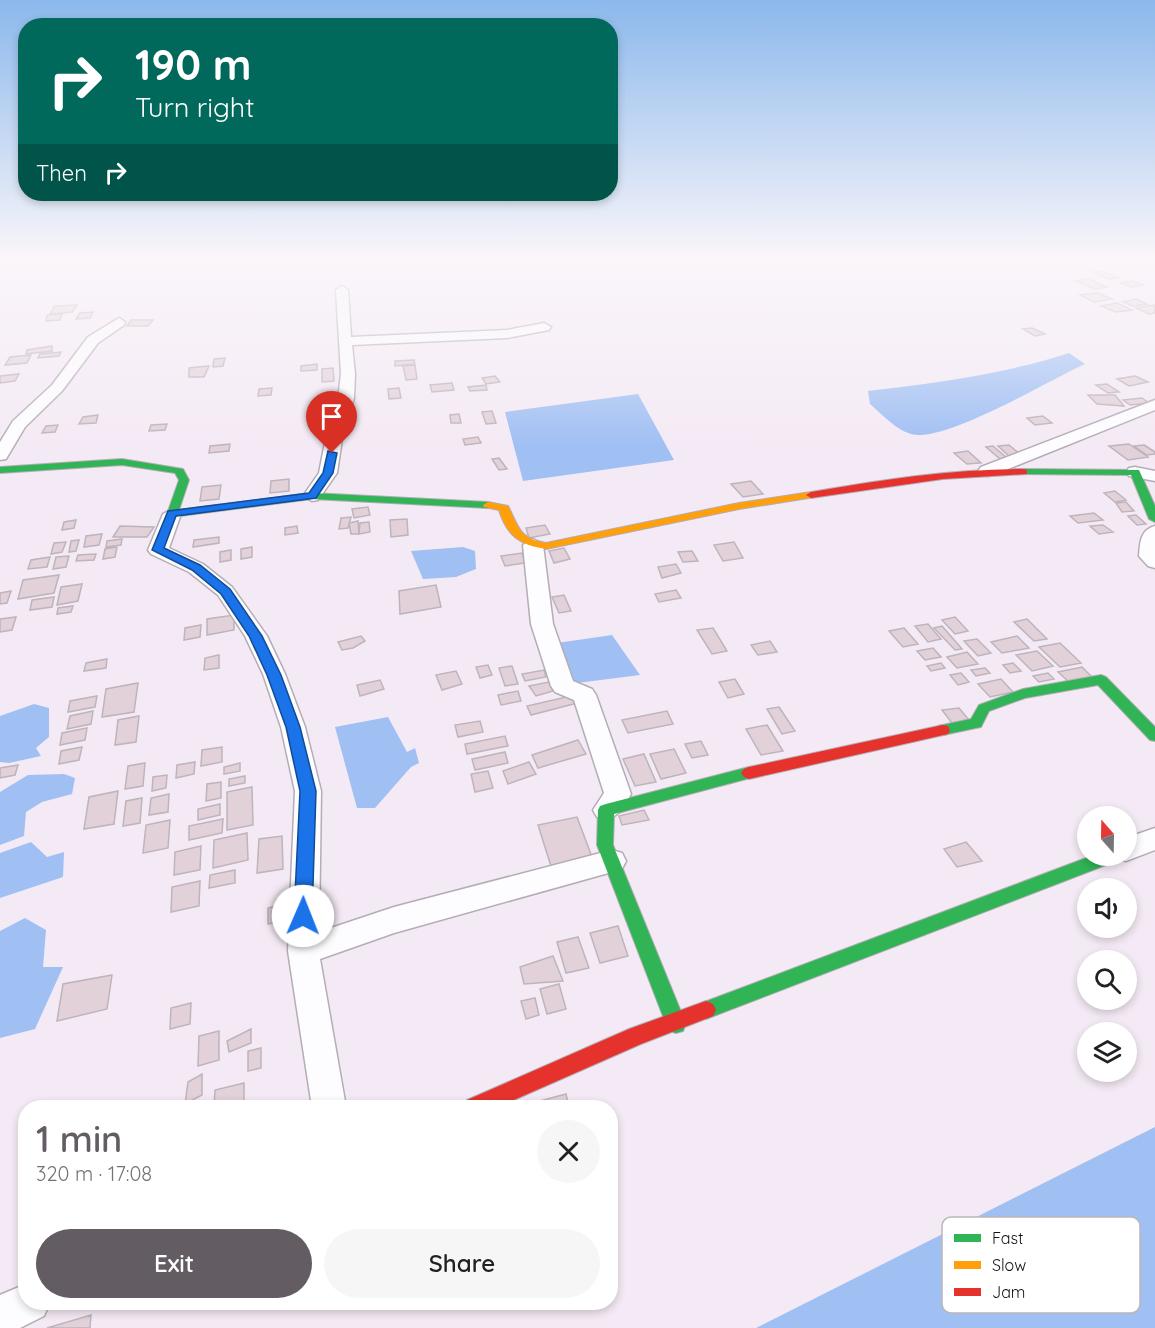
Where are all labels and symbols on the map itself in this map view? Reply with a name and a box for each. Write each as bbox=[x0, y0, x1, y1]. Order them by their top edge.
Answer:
pin bbox=[306, 391, 357, 453]
north arrow bbox=[1077, 806, 1137, 866]
position arrow bbox=[271, 884, 335, 948]
legend bbox=[942, 1217, 1140, 1313]
text: Fast bbox=[992, 1228, 1023, 1248]
text: Slow bbox=[992, 1255, 1026, 1275]
text: Jam bbox=[992, 1282, 1025, 1302]

